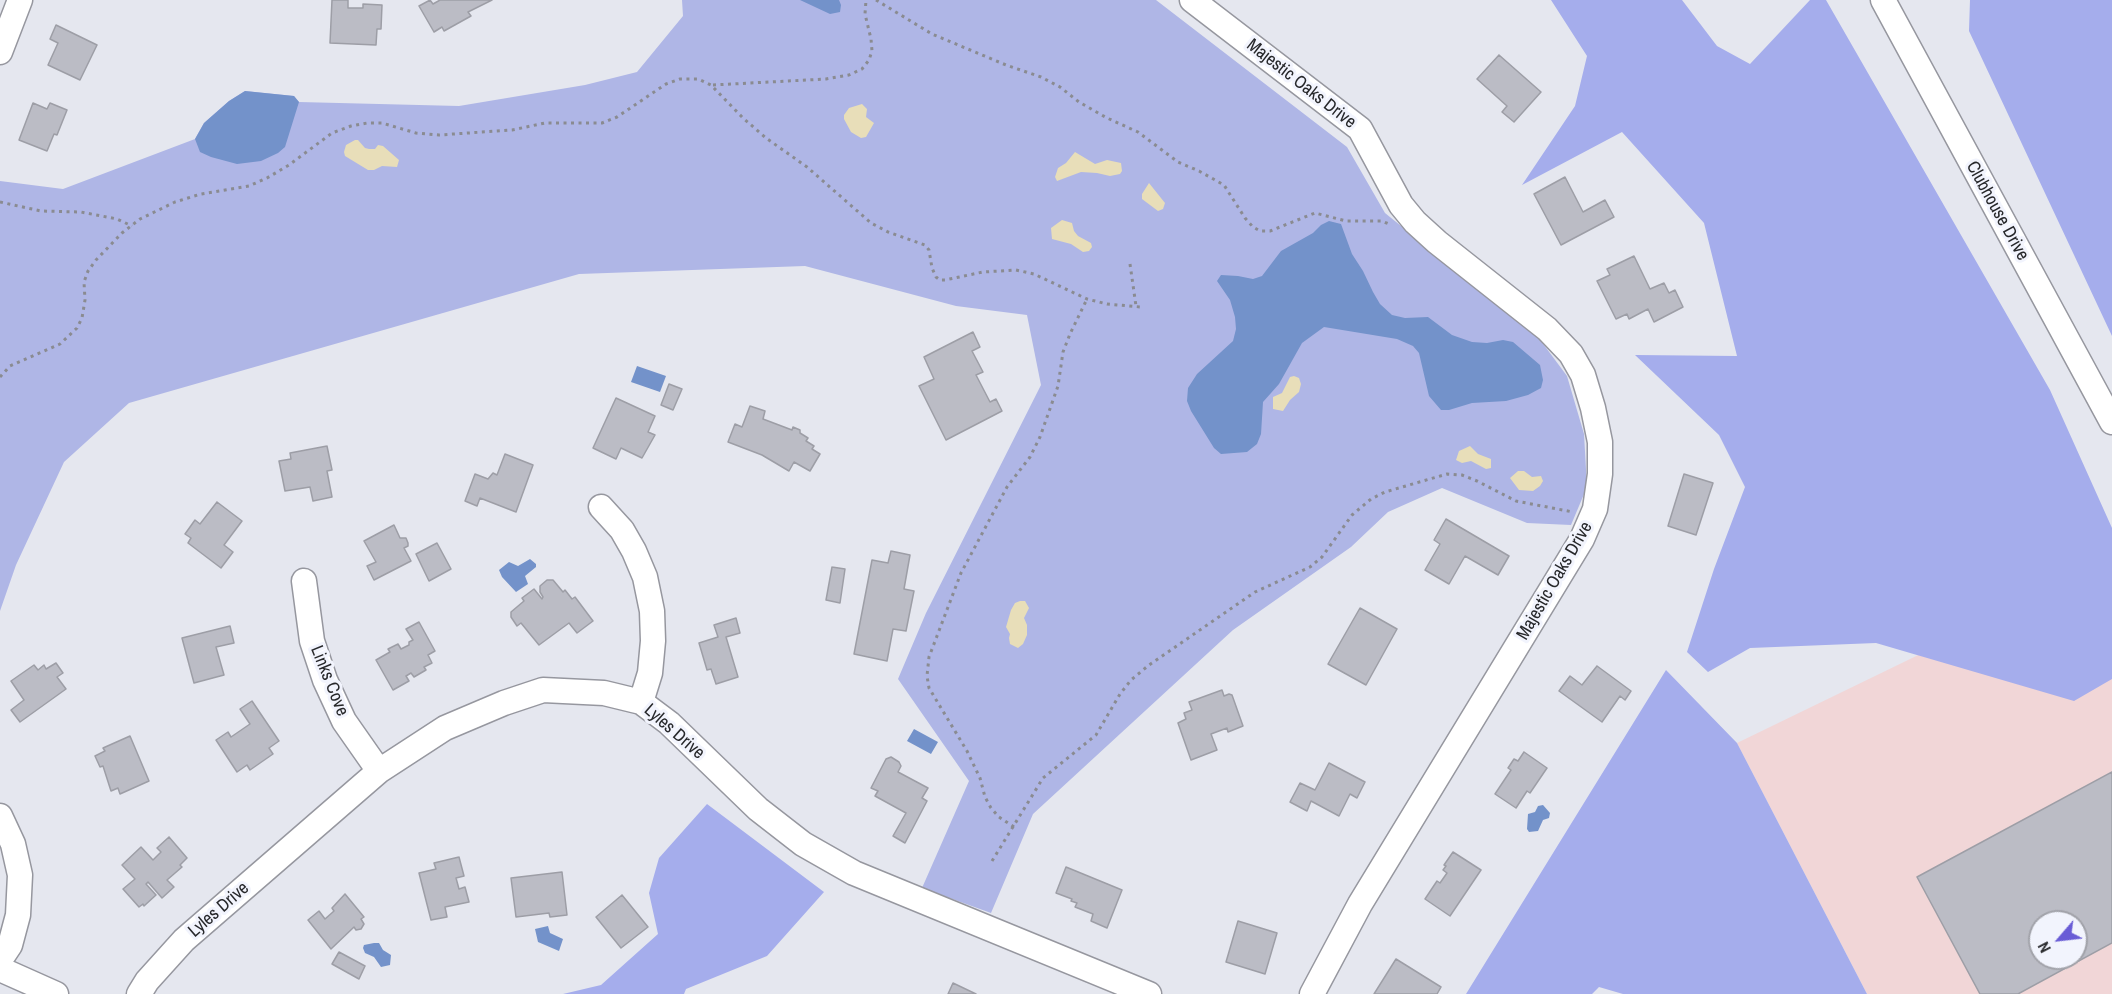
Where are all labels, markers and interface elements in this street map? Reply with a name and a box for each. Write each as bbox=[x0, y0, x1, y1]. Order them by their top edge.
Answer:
street label: Majestic Oaks Drive bbox=[1242, 35, 1360, 133]
street label: Clubhouse Drive bbox=[1961, 158, 2033, 264]
street label: Majestic Oaks Drive bbox=[1512, 518, 1598, 644]
street label: Links Cove bbox=[305, 643, 353, 719]
street label: Lyles Drive bbox=[639, 700, 709, 764]
street label: Lyles Drive bbox=[184, 878, 254, 942]
north arrow bbox=[2028, 910, 2088, 970]
text: N bbox=[2032, 938, 2056, 957]

